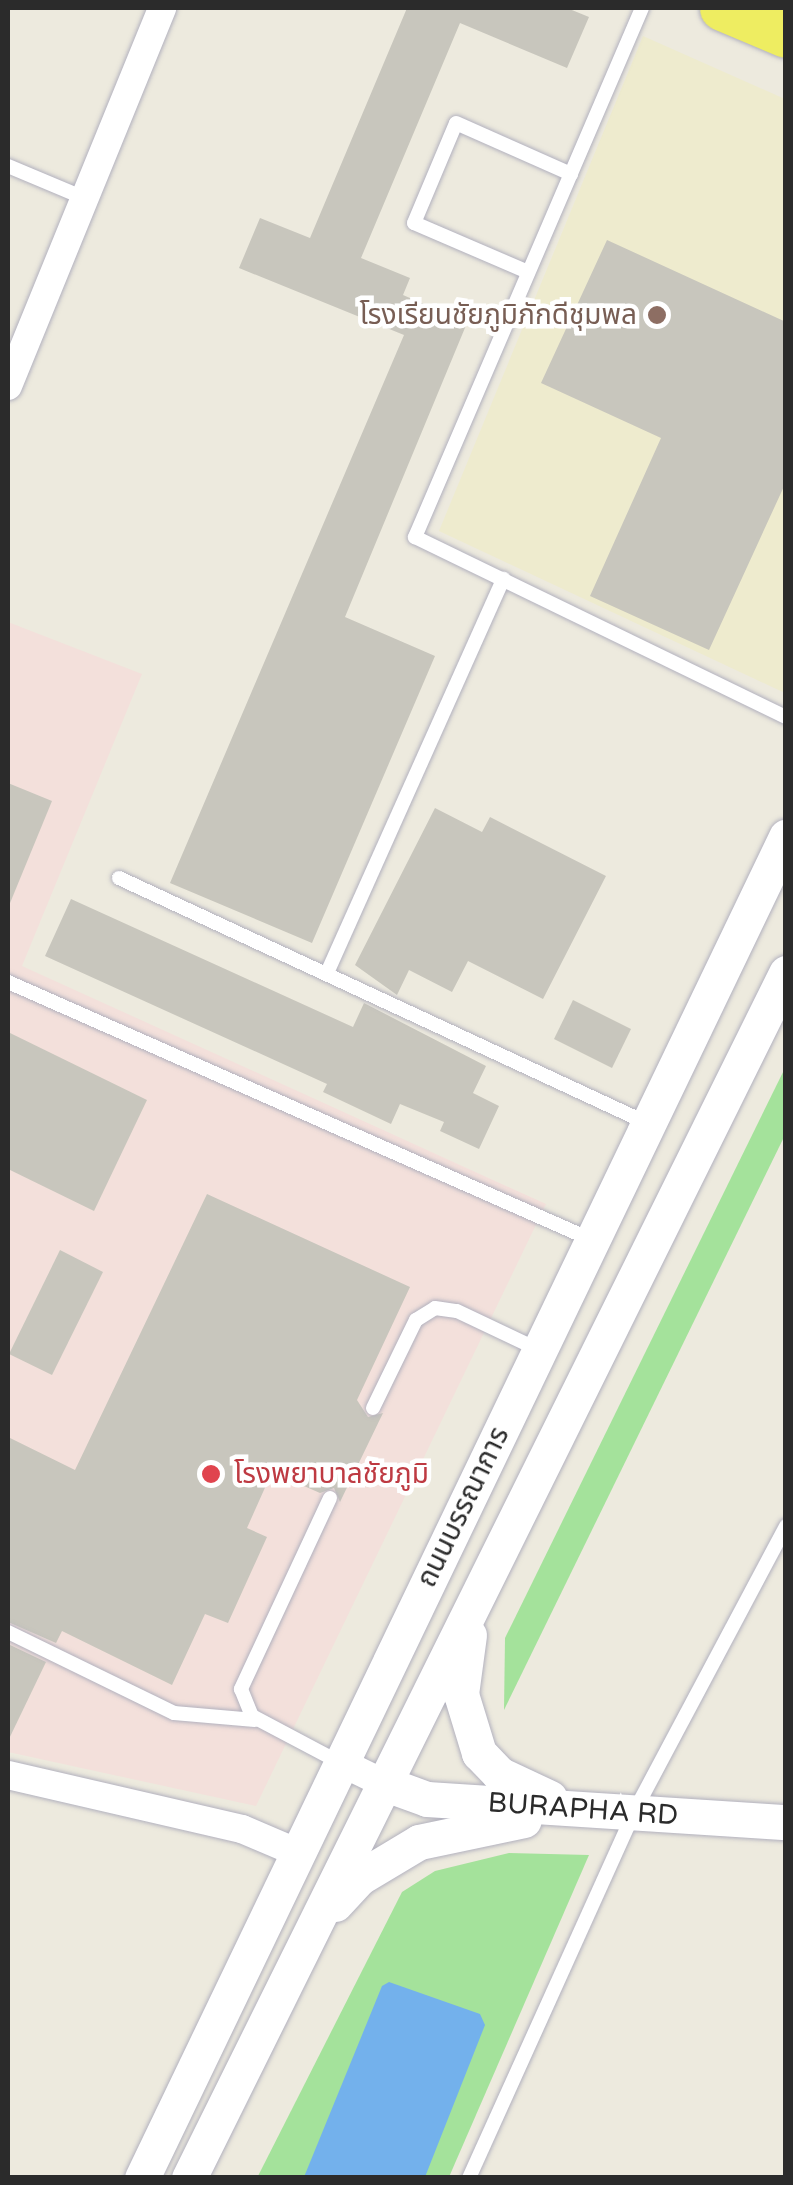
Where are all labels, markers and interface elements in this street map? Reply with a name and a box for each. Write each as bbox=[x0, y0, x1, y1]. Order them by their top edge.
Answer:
place label: โรงเรียนชัยภูมิภักดีชุมพล bbox=[359, 298, 637, 332]
marker: โรงเรียนชัยภูมิภักดีชุมพล bbox=[646, 304, 668, 326]
street label: ถนนบรรณาการ bbox=[410, 1421, 516, 1593]
place label: โรงพยาบาลชัยภูมิ bbox=[234, 1457, 429, 1491]
marker: โรงพยาบาลชัยภูมิ bbox=[198, 1461, 224, 1487]
street label: BURAPHA RD bbox=[487, 1786, 679, 1832]

